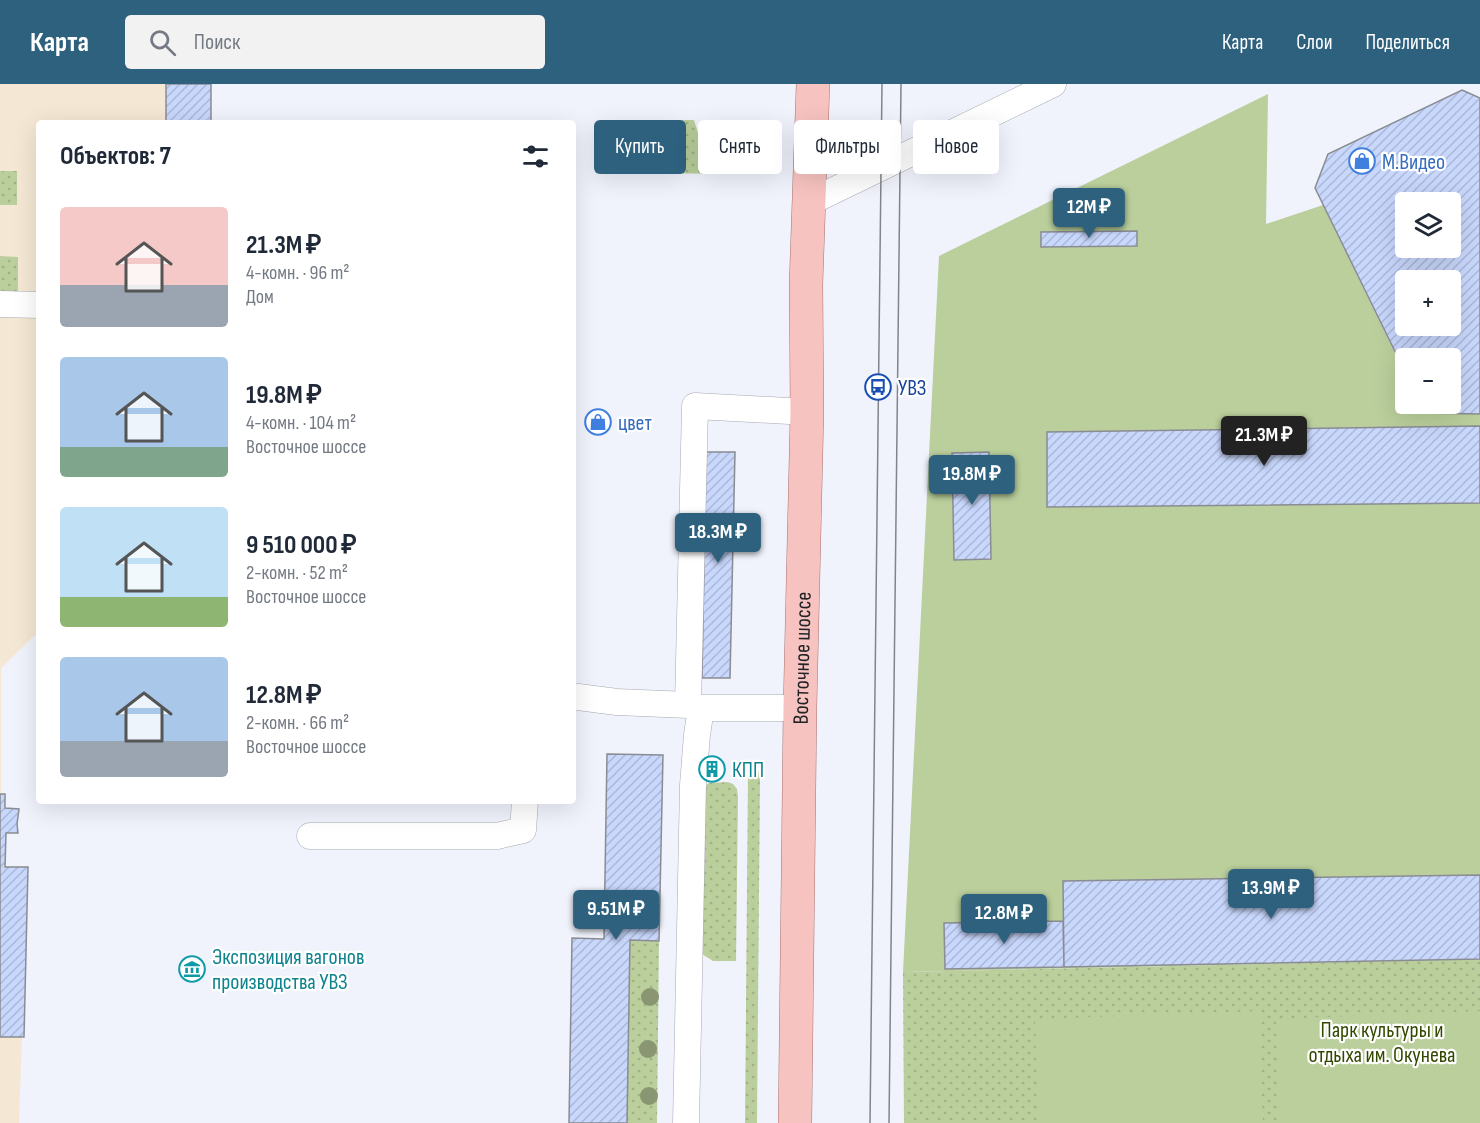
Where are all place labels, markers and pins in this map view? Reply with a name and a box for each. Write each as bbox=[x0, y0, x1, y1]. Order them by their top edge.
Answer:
shop icon: М.Видео bbox=[1347, 146, 1377, 176]
place label: М.Видео bbox=[1382, 149, 1445, 176]
pin: 12M ₽ bbox=[1047, 188, 1131, 239]
bus stop icon: УВЗ bbox=[863, 372, 893, 402]
place label: УВЗ bbox=[898, 375, 927, 402]
shop icon: цвет bbox=[583, 407, 613, 437]
place label: цвет bbox=[618, 410, 652, 437]
pin: 21.3M ₽ bbox=[1209, 416, 1319, 467]
pin: 19.8M ₽ bbox=[917, 455, 1027, 506]
pin: 18.3M ₽ bbox=[663, 513, 773, 564]
building icon: КПП bbox=[697, 754, 727, 784]
place label: КПП bbox=[732, 757, 764, 784]
pin: 13.9M ₽ bbox=[1216, 869, 1326, 920]
pin: 9.51M ₽ bbox=[561, 890, 671, 941]
pin: 12.8M ₽ bbox=[949, 894, 1059, 945]
place label: Экспозиция вагонов производства УВЗ bbox=[212, 944, 364, 996]
museum icon: Экспозиция вагонов производства УВЗ bbox=[177, 954, 207, 984]

